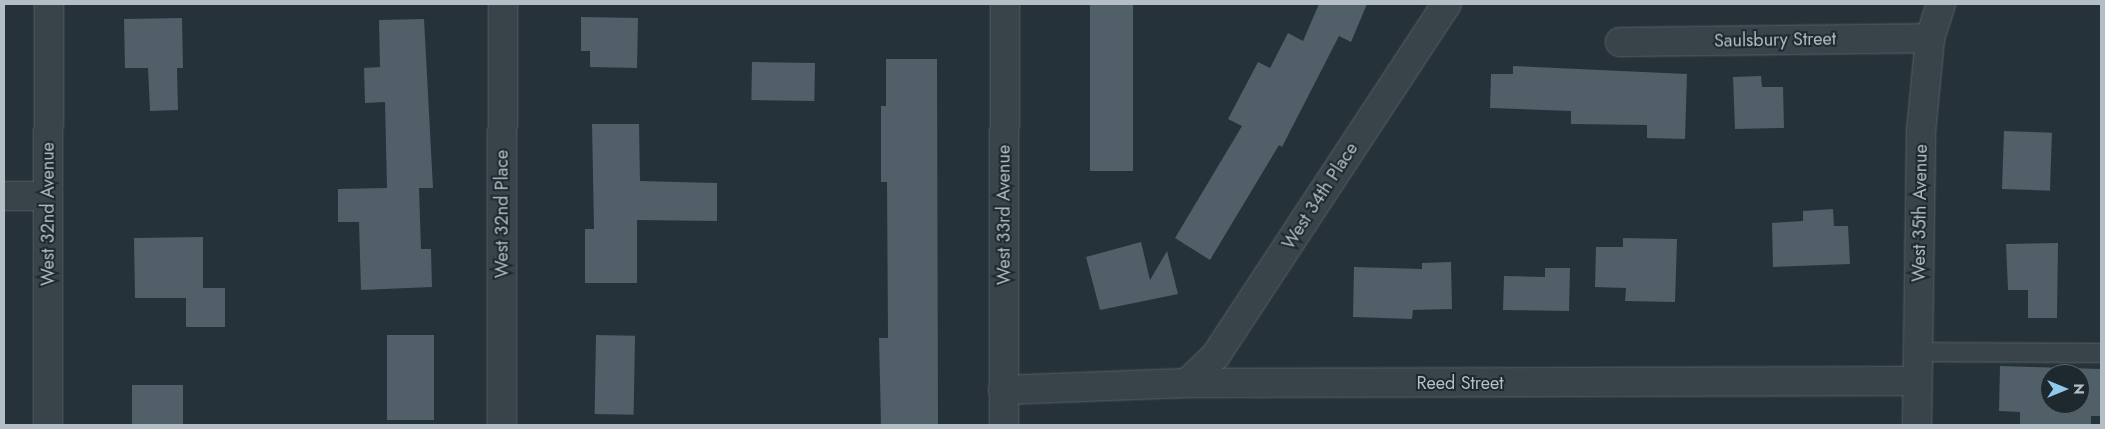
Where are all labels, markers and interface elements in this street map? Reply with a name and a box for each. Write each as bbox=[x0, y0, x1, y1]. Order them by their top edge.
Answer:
street label: Saulsbury Street bbox=[1714, 28, 1836, 52]
street label: West 34th Place bbox=[1278, 139, 1362, 253]
street label: West 32nd Avenue bbox=[37, 142, 59, 286]
street label: West 35th Avenue bbox=[1908, 144, 1932, 282]
street label: West 33rd Avenue bbox=[993, 145, 1015, 285]
street label: West 32nd Place bbox=[491, 150, 513, 278]
north arrow bbox=[2040, 364, 2090, 414]
street label: Reed Street bbox=[1416, 372, 1504, 394]
text: N bbox=[2069, 383, 2089, 395]

